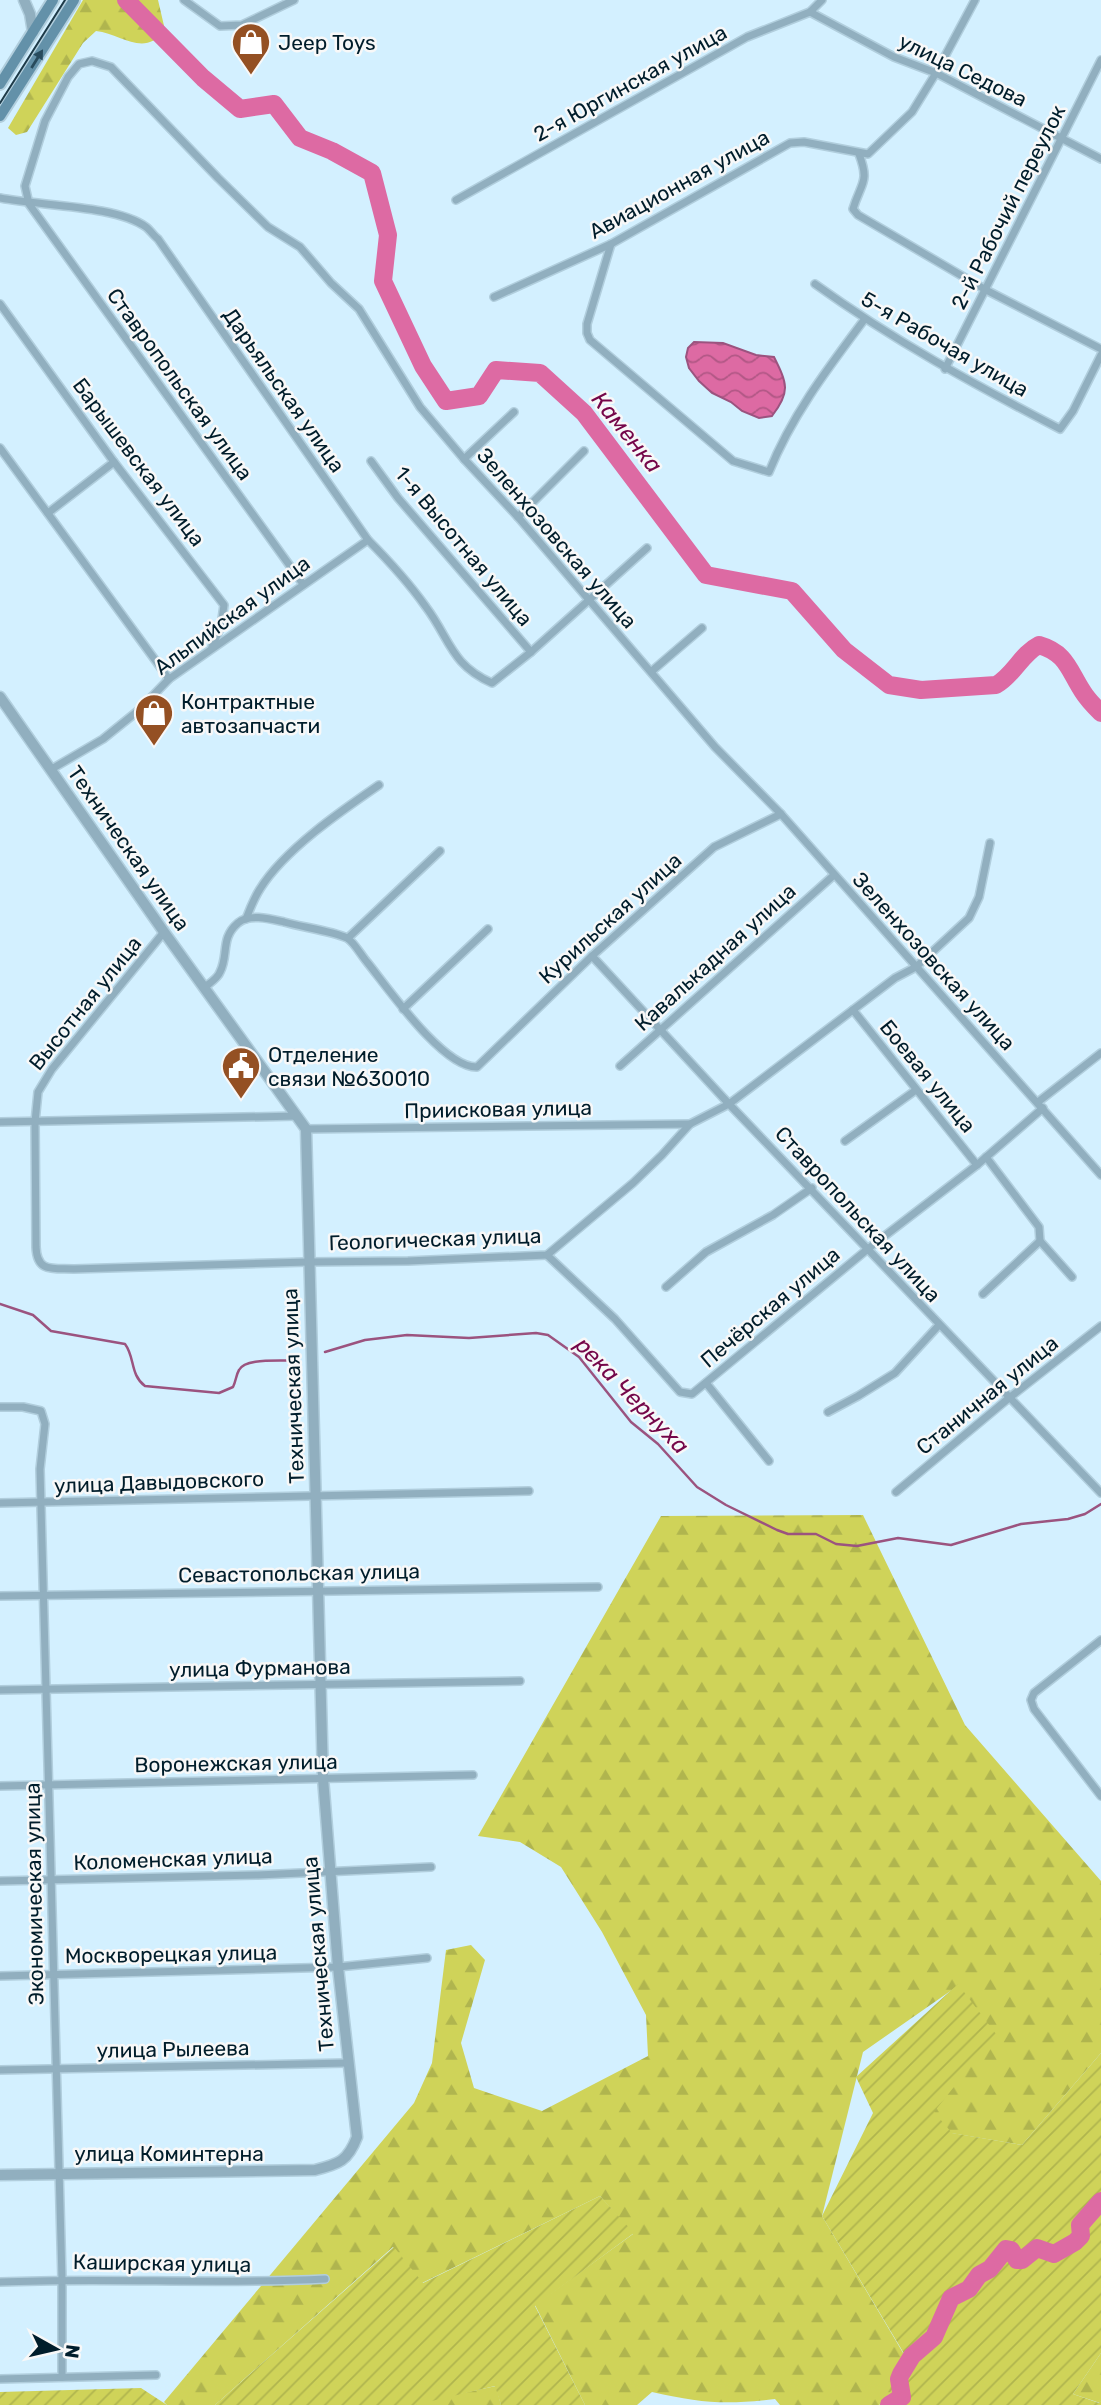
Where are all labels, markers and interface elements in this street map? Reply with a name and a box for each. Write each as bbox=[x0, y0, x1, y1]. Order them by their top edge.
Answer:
street label: 2-я Юргинская улица bbox=[529, 19, 731, 147]
shop icon: Jeep Toys bbox=[230, 21, 272, 76]
street label: улица Седова bbox=[895, 28, 1031, 112]
place label: Jeep Toys bbox=[278, 30, 376, 55]
one-way arrow bbox=[31, 49, 44, 68]
street label: 2-й Рабочий переулок bbox=[946, 101, 1070, 313]
street label: Авиационная улица bbox=[585, 124, 773, 244]
street label: Ставропольская улица bbox=[102, 283, 258, 485]
street label: 5-я Рабочая улица bbox=[857, 286, 1033, 402]
street label: Дарьяльская улица bbox=[218, 303, 350, 477]
street label: Барышевская улица bbox=[68, 373, 210, 551]
water label: Каменка bbox=[586, 386, 668, 478]
street label: Зеленхозовская улица bbox=[472, 443, 642, 633]
street label: 1-я Высотная улица bbox=[390, 461, 538, 631]
street label: Альпийская улица bbox=[149, 550, 315, 680]
place label: Контрактные автозапчасти bbox=[181, 689, 320, 738]
shop icon: Контрактные автозапчасти bbox=[133, 692, 175, 747]
street label: Техническая улица bbox=[63, 761, 195, 935]
street label: Курильская улица bbox=[534, 847, 686, 989]
street label: Зеленхозовская улица bbox=[847, 867, 1021, 1055]
street label: Кавалькадная улица bbox=[629, 878, 801, 1036]
street label: Высотная улица bbox=[23, 931, 147, 1075]
street label: Боевая улица bbox=[875, 1015, 981, 1137]
place label: Отделение связи №630010 bbox=[268, 1042, 430, 1091]
public building icon: Отделение связи №630010 bbox=[220, 1045, 262, 1100]
street label: Приисковая улица bbox=[404, 1095, 592, 1123]
street label: Ставропольская улица bbox=[770, 1121, 946, 1307]
street label: Геологическая улица bbox=[328, 1223, 542, 1255]
street label: Печёрская улица bbox=[695, 1241, 845, 1373]
street label: Техническая улица bbox=[277, 1288, 309, 1484]
water label: река Чернуха bbox=[569, 1330, 695, 1460]
street label: Станичная улица bbox=[911, 1330, 1063, 1460]
street label: улица Давыдовского bbox=[53, 1466, 265, 1498]
street label: Севастопольская улица bbox=[178, 1558, 420, 1588]
street label: улица Фурманова bbox=[169, 1654, 351, 1682]
street label: Воронежская улица bbox=[134, 1749, 338, 1777]
street label: Экономическая улица bbox=[20, 1782, 48, 2006]
street label: Коломенская улица bbox=[73, 1843, 273, 1875]
street label: Техническая улица bbox=[297, 1856, 339, 2052]
street label: Москворецкая улица bbox=[65, 1940, 277, 1968]
street label: улица Рылеева bbox=[96, 2035, 250, 2063]
street label: улица Коминтерна bbox=[74, 2141, 264, 2166]
street label: Каширская улица bbox=[73, 2249, 251, 2277]
north arrow bbox=[21, 2314, 91, 2384]
text: N bbox=[60, 2343, 85, 2360]

